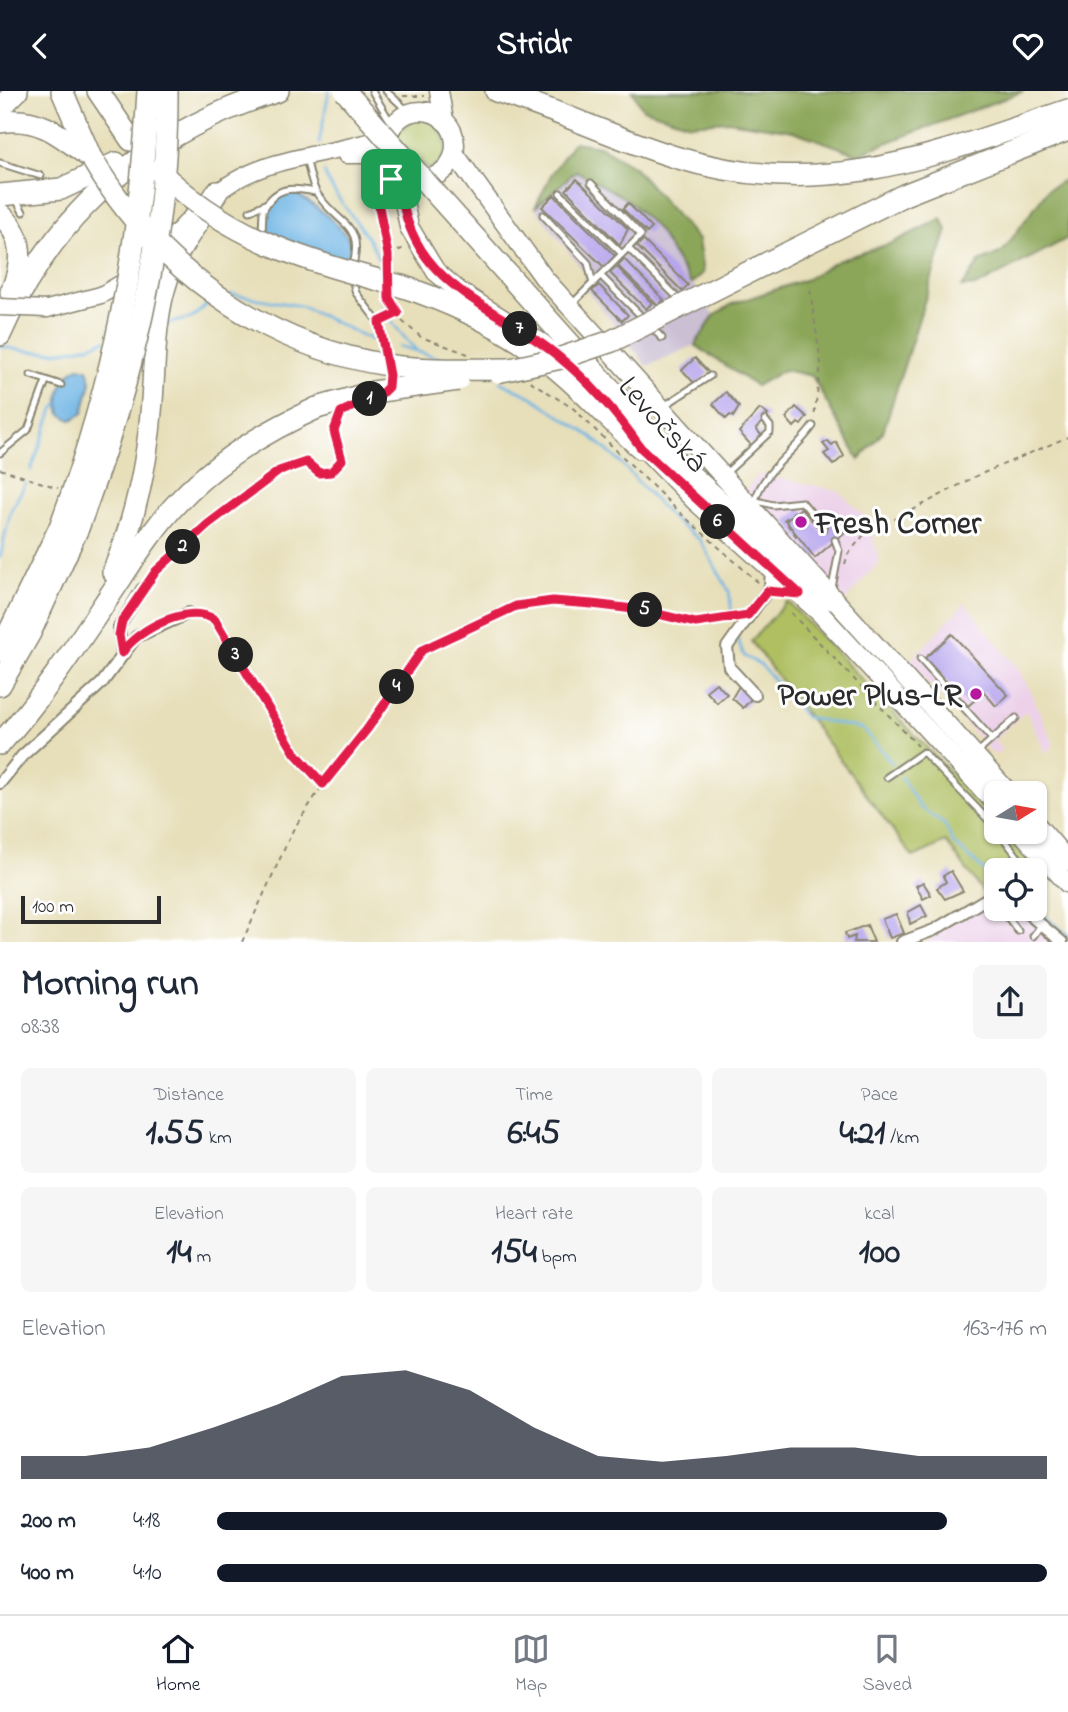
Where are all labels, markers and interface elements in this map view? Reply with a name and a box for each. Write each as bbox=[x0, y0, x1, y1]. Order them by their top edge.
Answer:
text: Stridr bbox=[497, 22, 571, 69]
icon: back bbox=[21, 27, 59, 65]
icon: heart bbox=[1009, 27, 1047, 65]
pin bbox=[361, 149, 421, 209]
icon: arrive bbox=[372, 160, 410, 198]
pin: 7 bbox=[503, 311, 538, 347]
text: 7 bbox=[516, 315, 523, 342]
street label: Levočská bbox=[605, 367, 718, 484]
pin: 1 bbox=[352, 381, 388, 417]
text: 1 bbox=[366, 385, 373, 412]
place label: Fresh Corner bbox=[813, 502, 982, 549]
pin: 6 bbox=[700, 505, 736, 539]
text: 6 bbox=[713, 508, 722, 535]
marker: Fresh Corner bbox=[793, 514, 809, 530]
pin: 2 bbox=[166, 529, 200, 565]
text: 2 bbox=[178, 533, 187, 560]
pin: 5 bbox=[628, 593, 662, 627]
text: 5 bbox=[639, 596, 650, 623]
pin: 3 bbox=[218, 637, 254, 673]
text: 3 bbox=[232, 641, 239, 668]
pin: 4 bbox=[380, 669, 414, 705]
text: 4 bbox=[393, 673, 400, 700]
place label: Power Plus-LR bbox=[777, 674, 963, 721]
marker: Power Plus-LR bbox=[968, 686, 984, 702]
north arrow bbox=[984, 781, 1046, 843]
map controls bbox=[984, 781, 1047, 921]
button: locate bbox=[984, 858, 1047, 921]
scale bar bbox=[21, 893, 161, 925]
text: 100 m bbox=[32, 894, 74, 921]
text: Morning run bbox=[21, 957, 199, 1013]
button: share bbox=[973, 965, 1047, 1039]
text: 08:38 bbox=[21, 1011, 60, 1044]
text: Distance bbox=[154, 1082, 224, 1109]
text: Time bbox=[515, 1082, 553, 1109]
text: Pace bbox=[861, 1082, 898, 1109]
text: 1.55 bbox=[146, 1109, 204, 1160]
text: 6:45 bbox=[508, 1109, 560, 1160]
text: 4:21 bbox=[840, 1109, 885, 1160]
text: km bbox=[204, 1125, 232, 1152]
text: /km bbox=[885, 1125, 919, 1152]
text: Elevation bbox=[154, 1201, 224, 1228]
text: Heart rate bbox=[495, 1201, 573, 1228]
text: kcal bbox=[864, 1201, 894, 1228]
text: 14 bbox=[166, 1228, 192, 1279]
text: 154 bbox=[491, 1228, 537, 1279]
text: 100 bbox=[859, 1228, 900, 1279]
text: m bbox=[192, 1244, 211, 1271]
text: bpm bbox=[537, 1244, 577, 1271]
text: Elevation bbox=[21, 1313, 106, 1346]
text: 163–176 m bbox=[963, 1313, 1047, 1346]
text: 200 m bbox=[21, 1505, 76, 1538]
text: 4:18 bbox=[133, 1505, 160, 1538]
text: 400 m bbox=[21, 1557, 74, 1590]
text: 4:10 bbox=[133, 1557, 162, 1590]
tab: Home bbox=[156, 1630, 200, 1699]
tab: Map bbox=[512, 1630, 550, 1699]
tab: Saved bbox=[862, 1630, 912, 1699]

